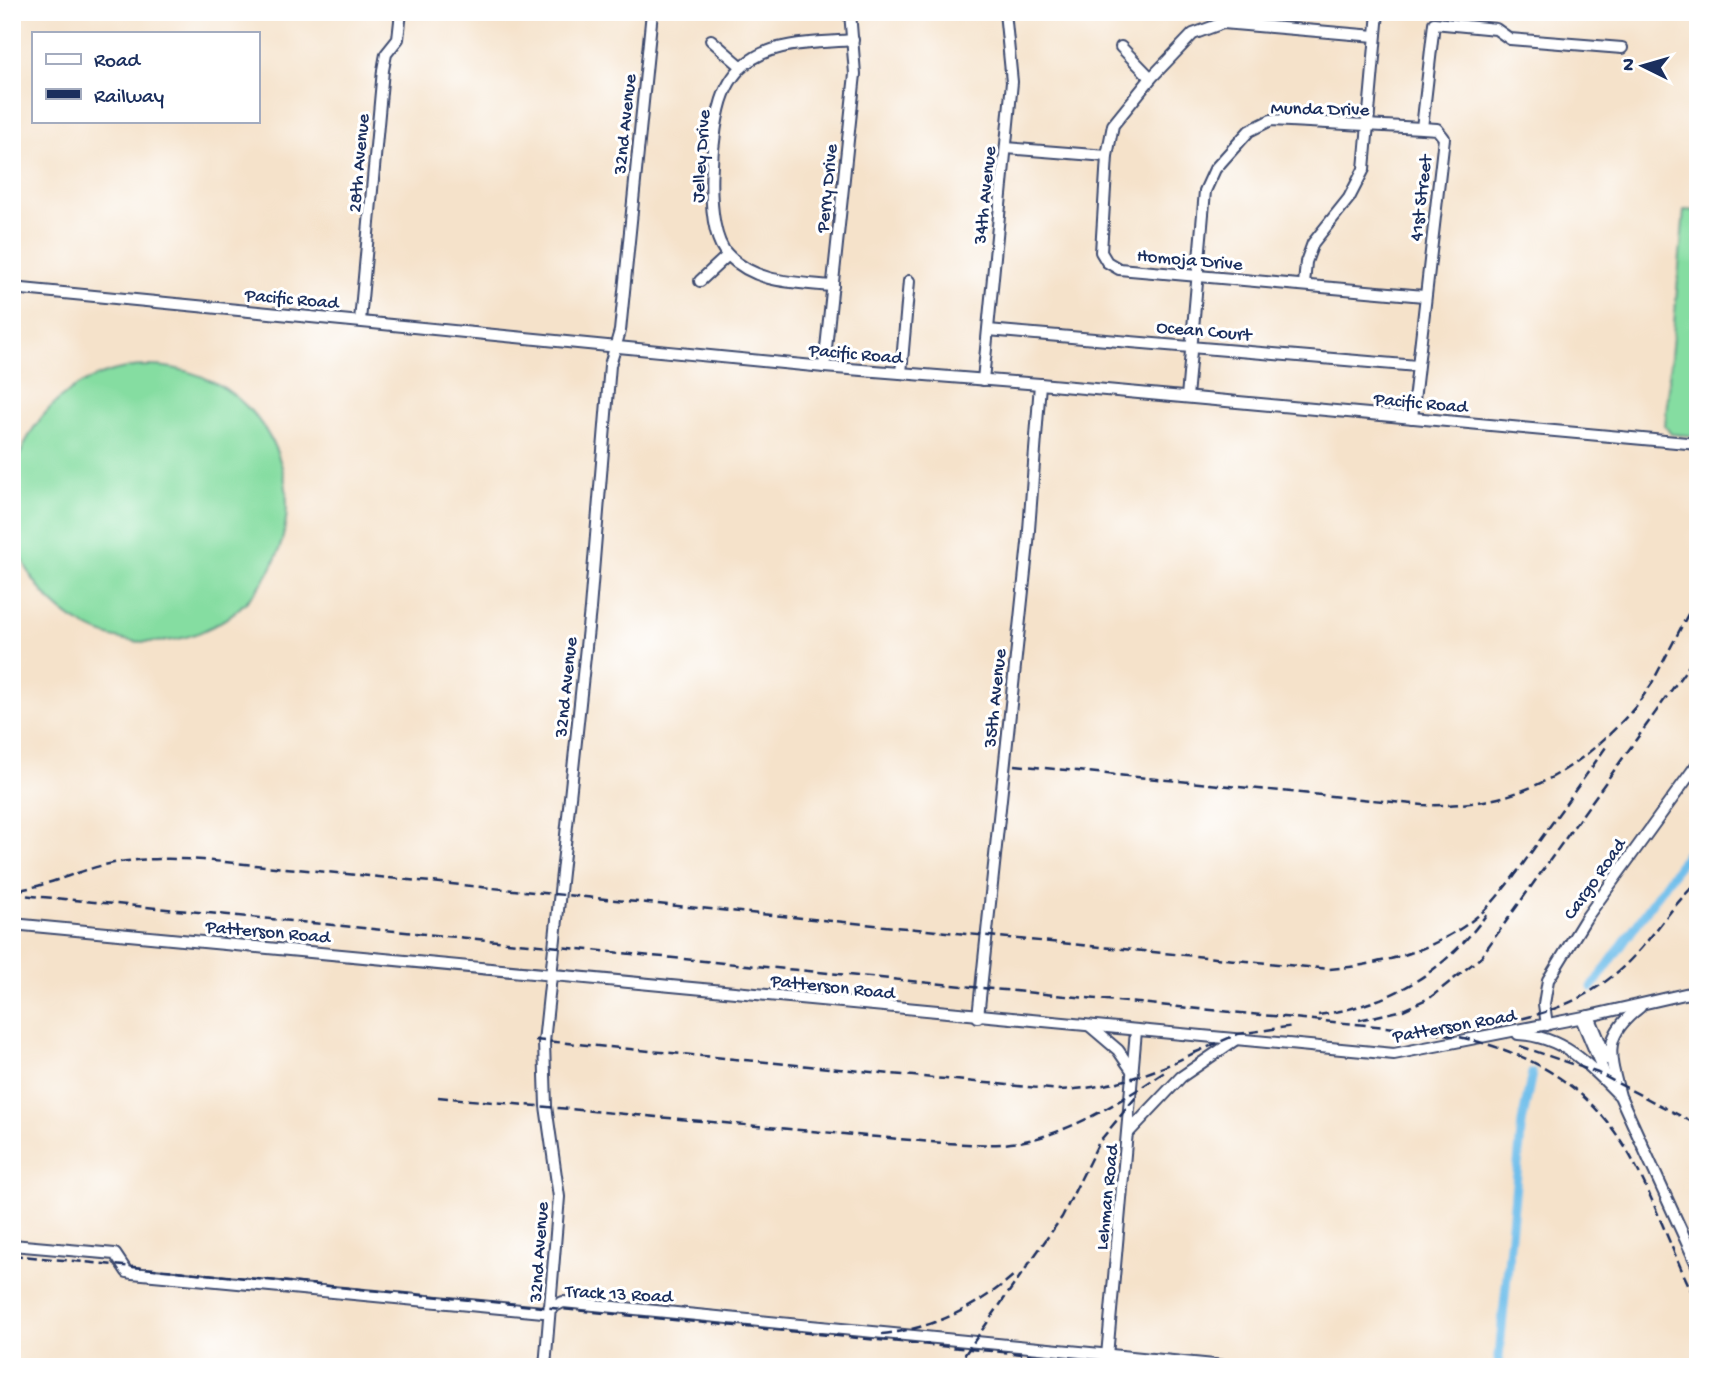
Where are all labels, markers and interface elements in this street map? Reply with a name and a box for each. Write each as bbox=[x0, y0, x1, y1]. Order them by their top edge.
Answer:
legend bbox=[32, 32, 259, 122]
north arrow bbox=[1608, 32, 1678, 102]
text: Road bbox=[94, 50, 142, 75]
text: N bbox=[1618, 58, 1642, 72]
street label: 32nd Avenue bbox=[610, 73, 643, 177]
text: Railway bbox=[94, 86, 164, 111]
street label: Munda Drive bbox=[1270, 98, 1370, 123]
street label: Jelley Drive bbox=[688, 109, 717, 204]
street label: 28th Avenue bbox=[345, 113, 376, 214]
street label: Perry Drive bbox=[812, 143, 845, 235]
street label: 34th Avenue bbox=[970, 145, 1003, 247]
street label: 41st Street bbox=[1406, 152, 1439, 243]
street label: Homoja Drive bbox=[1136, 245, 1244, 278]
street label: Pacific Road bbox=[243, 285, 341, 316]
street label: Ocean Court bbox=[1155, 317, 1254, 348]
street label: Pacific Road bbox=[807, 340, 905, 371]
street label: Pacific Road bbox=[1372, 389, 1470, 420]
street label: 32nd Avenue bbox=[551, 636, 584, 740]
street label: 35th Avenue bbox=[980, 648, 1013, 750]
street label: Cargo Road bbox=[1559, 833, 1633, 925]
street label: Patterson Road bbox=[203, 916, 333, 951]
street label: Patterson Road bbox=[768, 970, 898, 1007]
street label: Patterson Road bbox=[1390, 1005, 1520, 1050]
street label: Lehman Road bbox=[1092, 1142, 1126, 1251]
street label: 32nd Avenue bbox=[525, 1201, 555, 1304]
street label: Track 13 Road bbox=[564, 1281, 675, 1310]

